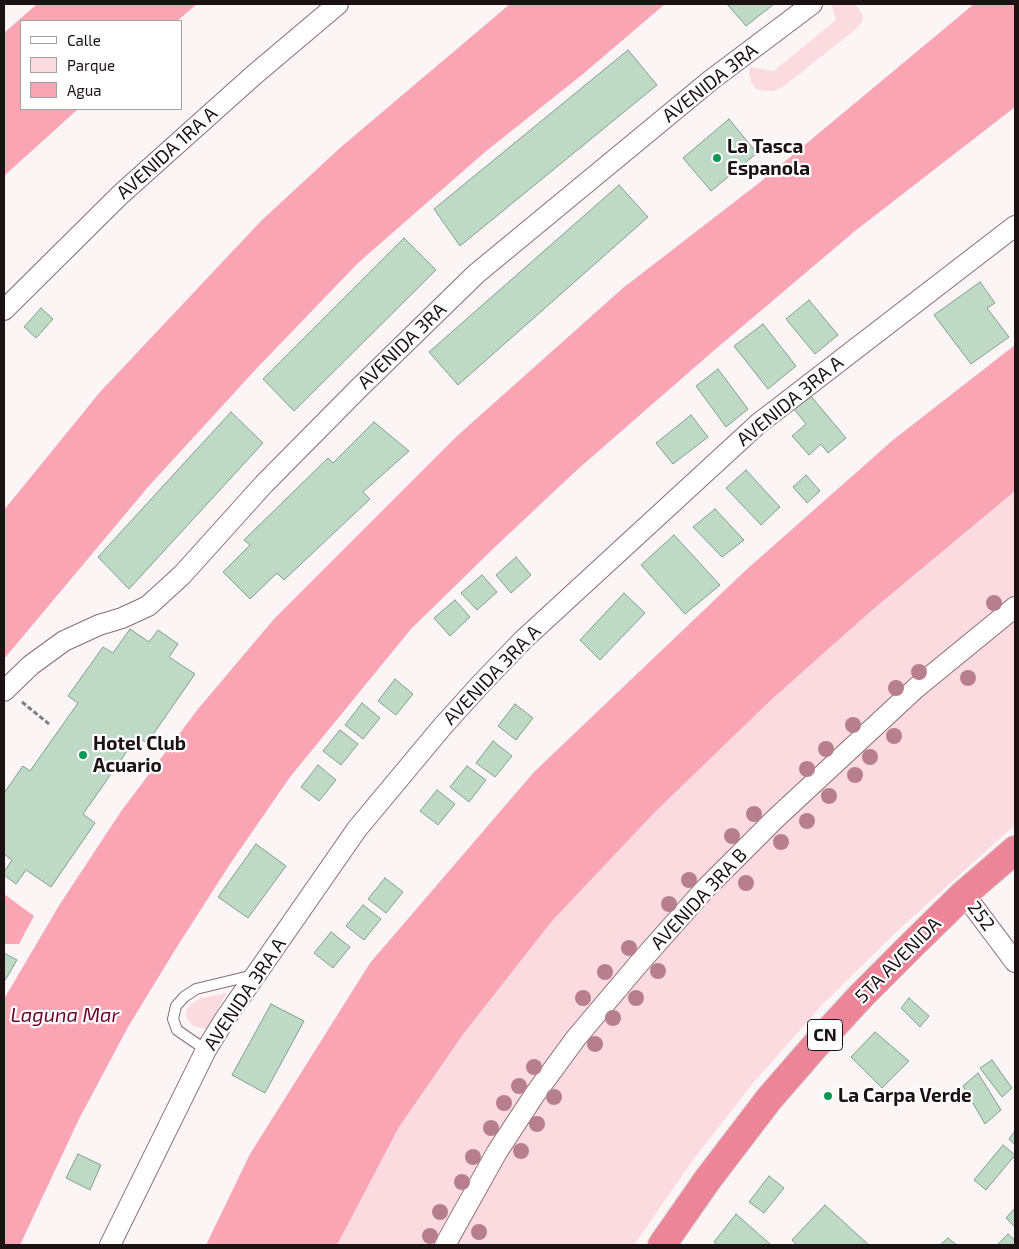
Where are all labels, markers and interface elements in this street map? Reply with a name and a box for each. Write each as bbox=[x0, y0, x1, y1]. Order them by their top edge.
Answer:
legend bbox=[20, 20, 182, 110]
text: Calle bbox=[67, 31, 101, 49]
street label: AVENIDA 3RA bbox=[658, 39, 762, 127]
text: Parque bbox=[67, 56, 115, 74]
text: Agua bbox=[67, 81, 102, 99]
street label: AVENIDA 1RA A bbox=[112, 102, 222, 204]
place label: La Tasca Espanola bbox=[727, 136, 810, 180]
marker: La Tasca Espanola bbox=[711, 152, 723, 164]
street label: AVENIDA 3RA bbox=[353, 298, 451, 394]
street label: AVENIDA 3RA A bbox=[732, 351, 848, 451]
street label: AVENIDA 3RA A bbox=[438, 620, 546, 730]
place label: Hotel Club Acuario bbox=[93, 733, 186, 777]
marker: Hotel Club Acuario bbox=[77, 749, 89, 761]
street label: AVENIDA 3RA B bbox=[646, 844, 752, 954]
street label: 252 bbox=[962, 897, 1000, 935]
street label: 5TA AVENIDA bbox=[850, 912, 946, 1008]
street label: AVENIDA 3RA A bbox=[199, 934, 291, 1054]
water label: Laguna Mar bbox=[11, 1003, 119, 1027]
road number: CN bbox=[808, 1020, 842, 1050]
place label: La Carpa Verde bbox=[838, 1085, 972, 1107]
marker: La Carpa Verde bbox=[822, 1090, 834, 1102]

